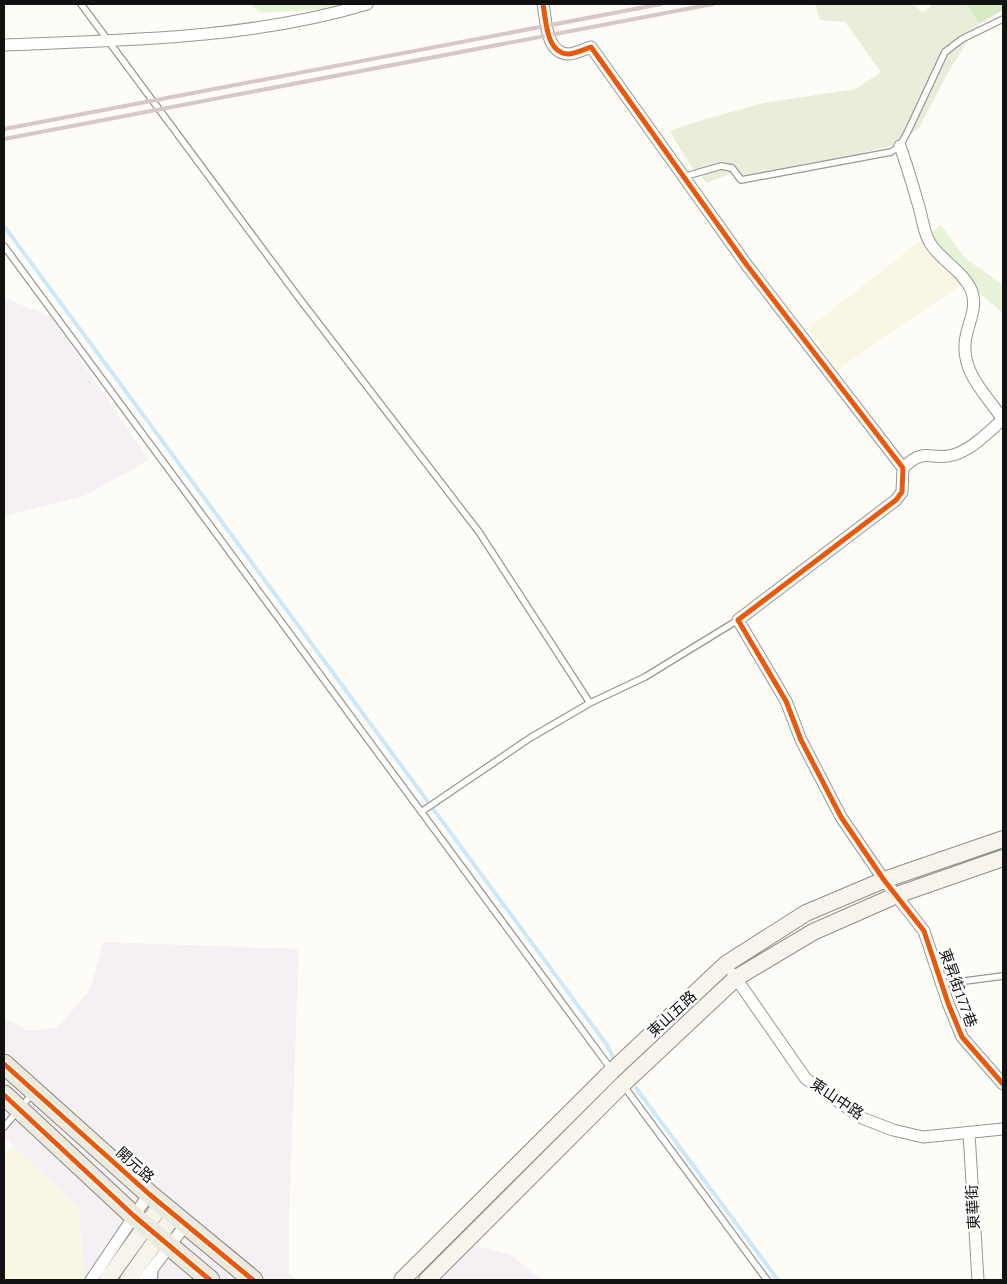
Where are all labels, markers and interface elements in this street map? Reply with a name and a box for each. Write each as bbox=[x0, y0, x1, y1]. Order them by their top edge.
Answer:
street label: 東昇街177巷 bbox=[933, 945, 982, 1031]
street label: 東山五路 bbox=[643, 985, 702, 1043]
street label: 東山中路 bbox=[805, 1073, 868, 1126]
street label: 開元路 bbox=[110, 1142, 159, 1189]
street label: 東華街 bbox=[961, 1184, 986, 1230]

